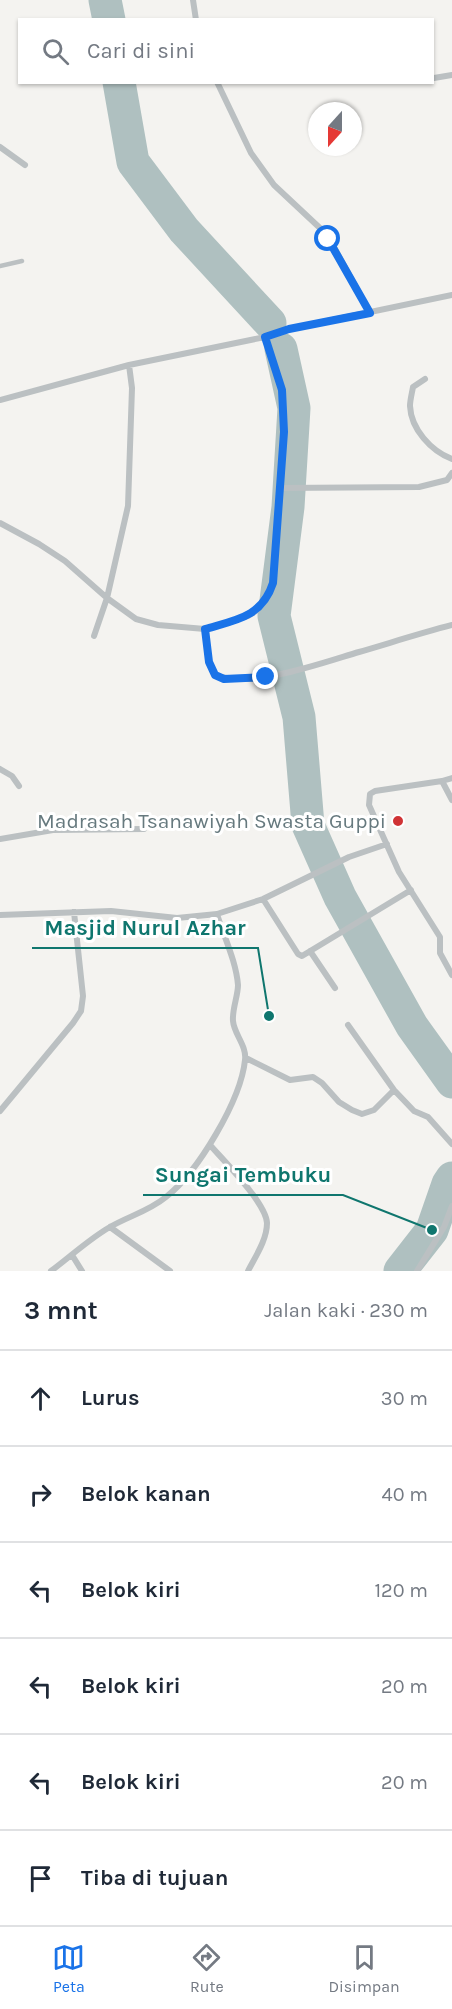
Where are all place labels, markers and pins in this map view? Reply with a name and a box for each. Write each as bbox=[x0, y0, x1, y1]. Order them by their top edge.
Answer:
place label: Madrasah Tsanawiyah Swasta Guppi bbox=[37, 809, 386, 833]
marker: Madrasah Tsanawiyah Swasta Guppi bbox=[391, 814, 405, 828]
callout: Masjid Nurul Azhar bbox=[32, 908, 258, 948]
callout: Sungai Tembuku bbox=[143, 1155, 343, 1195]

